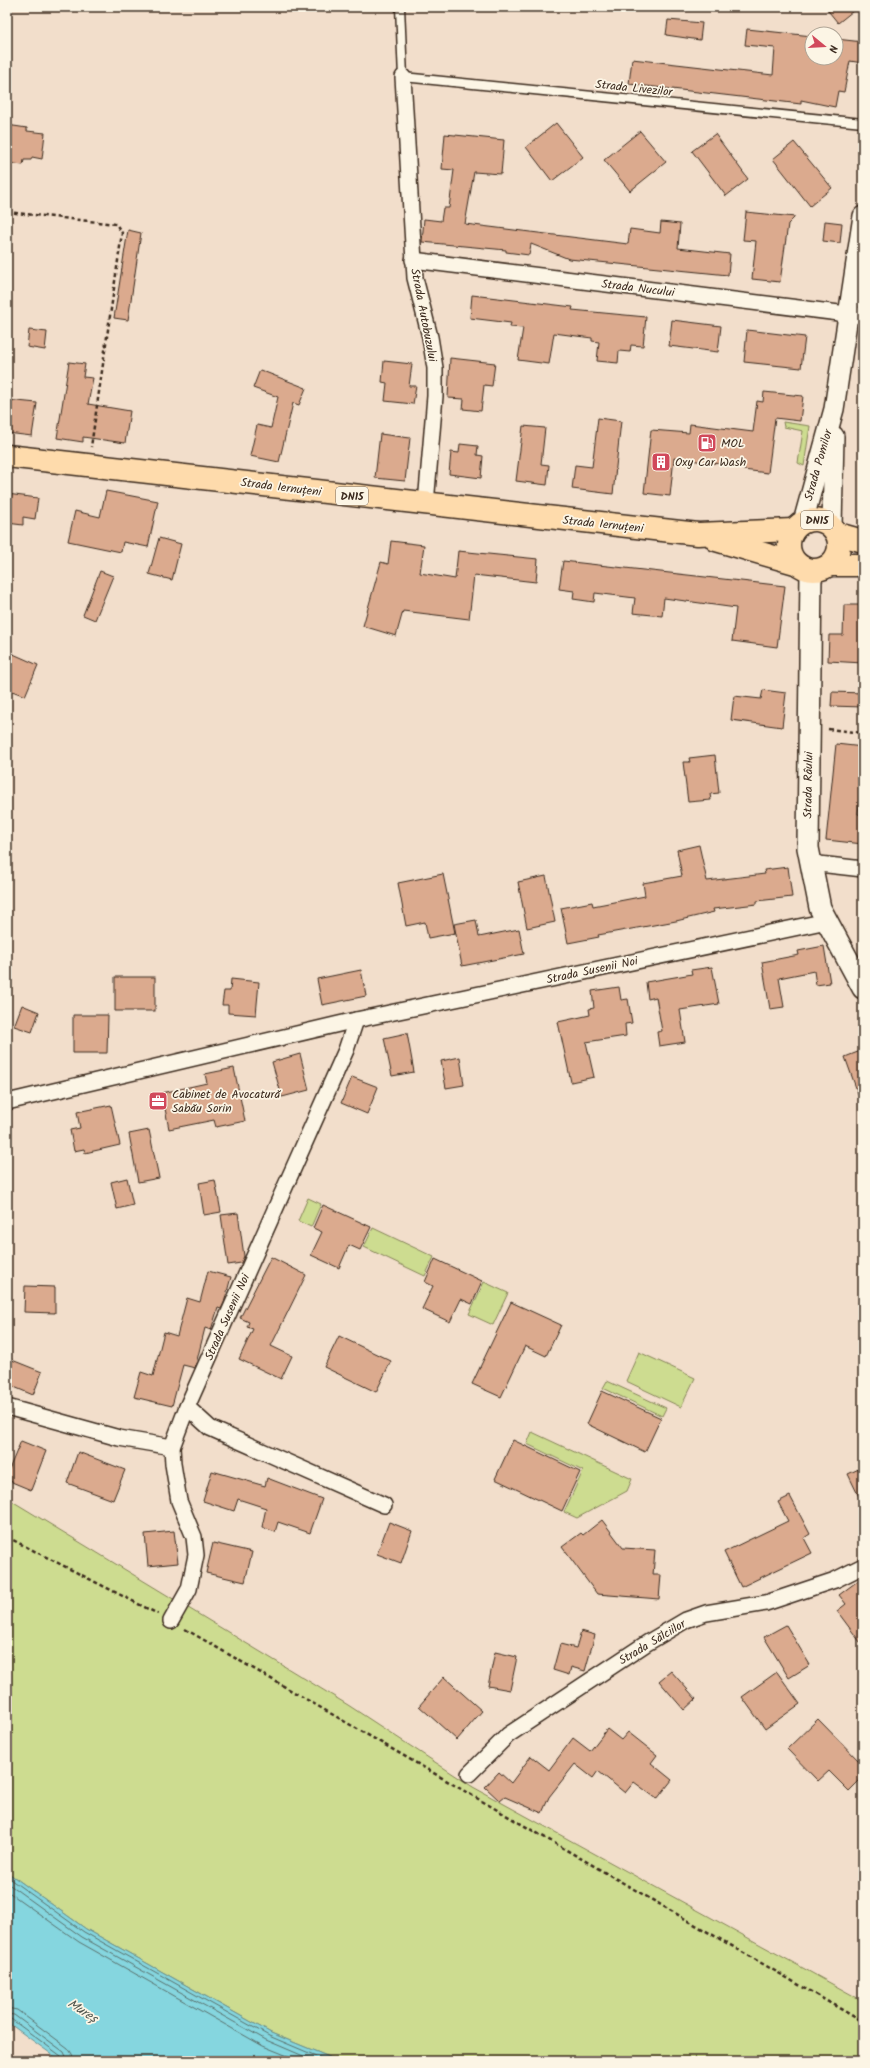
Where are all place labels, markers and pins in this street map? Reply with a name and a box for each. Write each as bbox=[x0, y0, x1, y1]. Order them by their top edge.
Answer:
fuel station icon: MOL bbox=[696, 432, 718, 454]
place label: MOL bbox=[721, 434, 744, 453]
building icon: Oxy Car Wash bbox=[650, 451, 672, 473]
place label: Oxy Car Wash bbox=[675, 453, 746, 472]
place label: Cabinet de Avocatură Sabău Sorin bbox=[172, 1085, 282, 1118]
office icon: Cabinet de Avocatură Sabău Sorin bbox=[147, 1090, 169, 1112]

